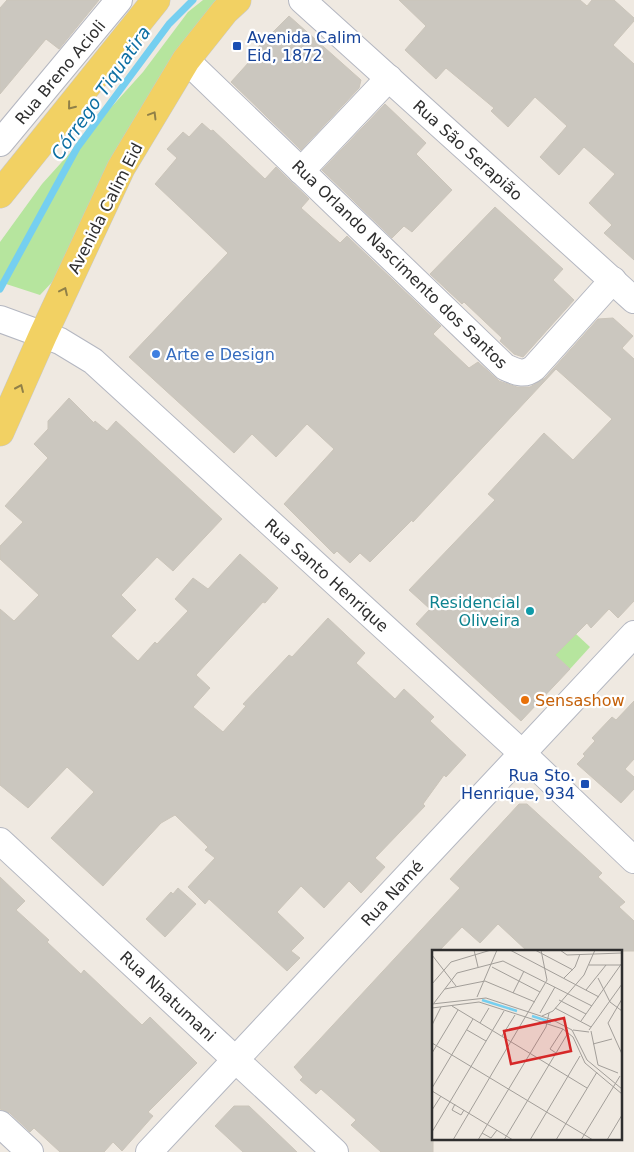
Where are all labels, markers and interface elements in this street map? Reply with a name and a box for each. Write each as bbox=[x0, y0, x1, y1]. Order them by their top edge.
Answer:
street label: Rua Breno Acioli bbox=[11, 16, 109, 128]
water label: Córrego Tiquatira bbox=[47, 22, 154, 163]
place label: Avenida Calim Eid, 1872 bbox=[247, 28, 361, 65]
marker: Avenida Calim Eid, 1872 bbox=[231, 40, 243, 52]
street label: Rua São Serapião bbox=[409, 96, 526, 205]
one-way arrow bbox=[68, 100, 76, 109]
one-way arrow bbox=[147, 111, 157, 120]
street label: Avenida Calim Eid bbox=[64, 140, 147, 277]
street label: Rua Orlando Nascimento dos Santos bbox=[288, 156, 511, 373]
one-way arrow bbox=[58, 287, 68, 296]
place label: Arte e Design bbox=[166, 345, 275, 364]
marker: Arte e Design bbox=[150, 348, 162, 360]
one-way arrow bbox=[13, 384, 24, 393]
street label: Rua Santo Henrique bbox=[261, 515, 392, 636]
place label: Residencial Oliveira bbox=[429, 593, 520, 630]
marker: Residencial Oliveira bbox=[524, 605, 536, 617]
place label: Sensashow bbox=[535, 691, 625, 710]
marker: Sensashow bbox=[519, 694, 531, 706]
place label: Rua Sto. Henrique, 934 bbox=[461, 766, 575, 803]
marker: Rua Sto. Henrique, 934 bbox=[579, 778, 591, 790]
street label: Rua Namé bbox=[357, 857, 427, 930]
street label: Rua Nhatumani bbox=[116, 947, 219, 1046]
inset map bbox=[432, 950, 622, 1140]

